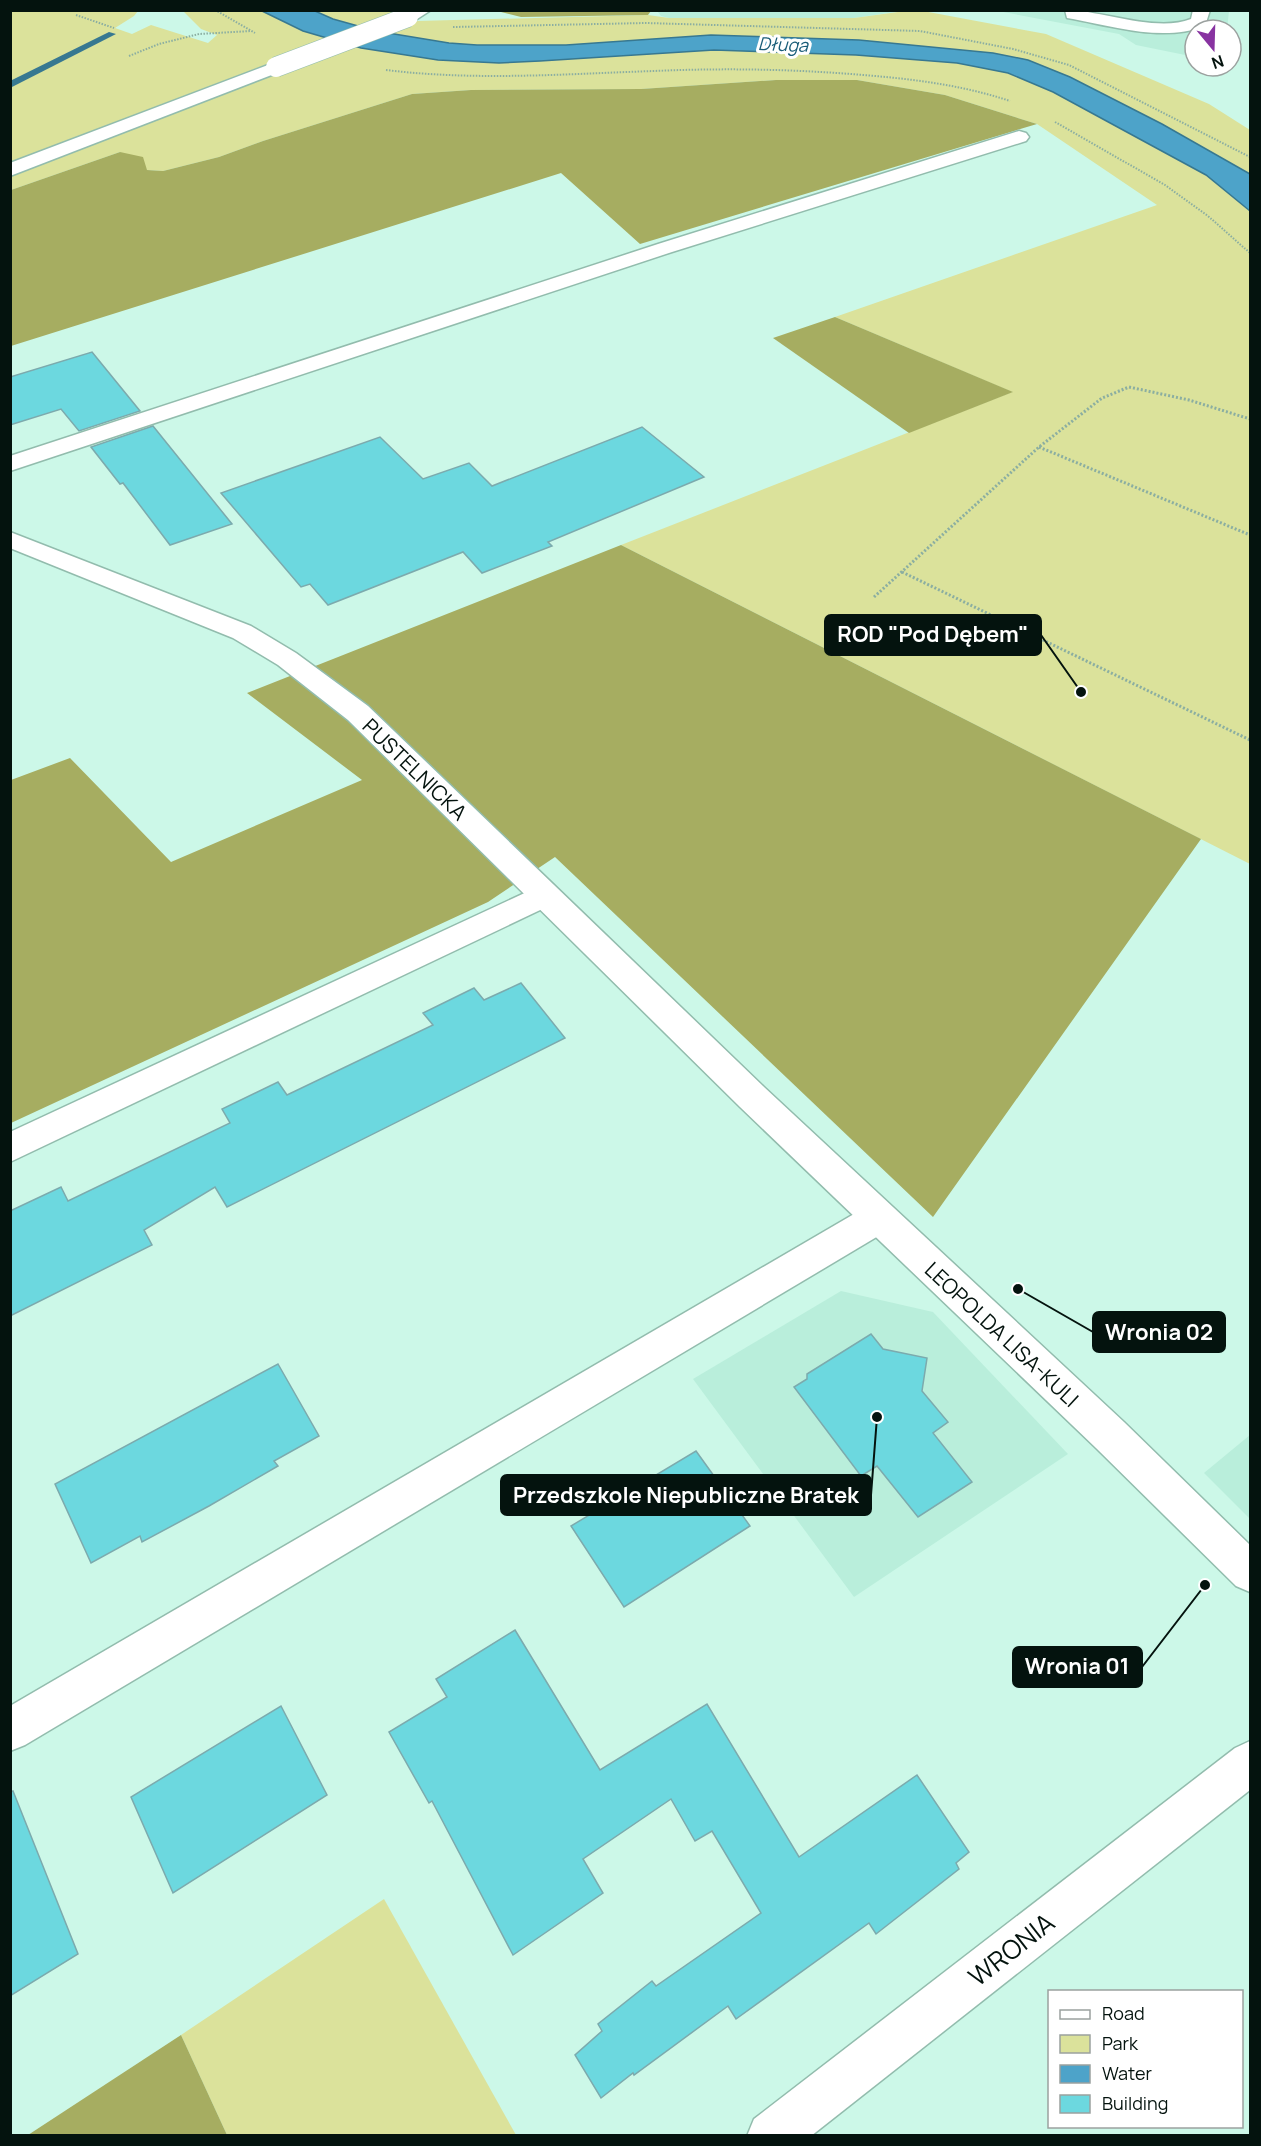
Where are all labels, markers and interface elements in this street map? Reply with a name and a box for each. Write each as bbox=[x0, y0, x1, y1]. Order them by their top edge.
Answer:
north arrow bbox=[1183, 18, 1243, 78]
water label: Długa bbox=[757, 31, 810, 57]
text: N bbox=[1209, 50, 1227, 74]
callout: ROD "Pod Dębem" bbox=[825, 615, 1041, 655]
text: ROD "Pod Dębem" bbox=[837, 619, 1029, 649]
street label: PUSTELNICKA bbox=[357, 712, 473, 826]
street label: LEOPOLDA LISA-KULI bbox=[919, 1255, 1085, 1413]
callout: Wronia 02 bbox=[1093, 1312, 1225, 1352]
text: Wronia 02 bbox=[1105, 1317, 1213, 1347]
callout: Przedszkole Niepubliczne Bratek bbox=[501, 1475, 871, 1515]
text: Przedszkole Niepubliczne Bratek bbox=[513, 1480, 860, 1510]
callout: Wronia 01 bbox=[1013, 1647, 1142, 1687]
text: Wronia 01 bbox=[1025, 1651, 1129, 1681]
street label: WRONIA bbox=[961, 1904, 1061, 1994]
legend bbox=[1048, 1990, 1243, 2128]
text: Road bbox=[1102, 2001, 1145, 2025]
text: Park bbox=[1102, 2031, 1139, 2055]
text: Water bbox=[1102, 2061, 1152, 2085]
text: Building bbox=[1102, 2091, 1168, 2115]

